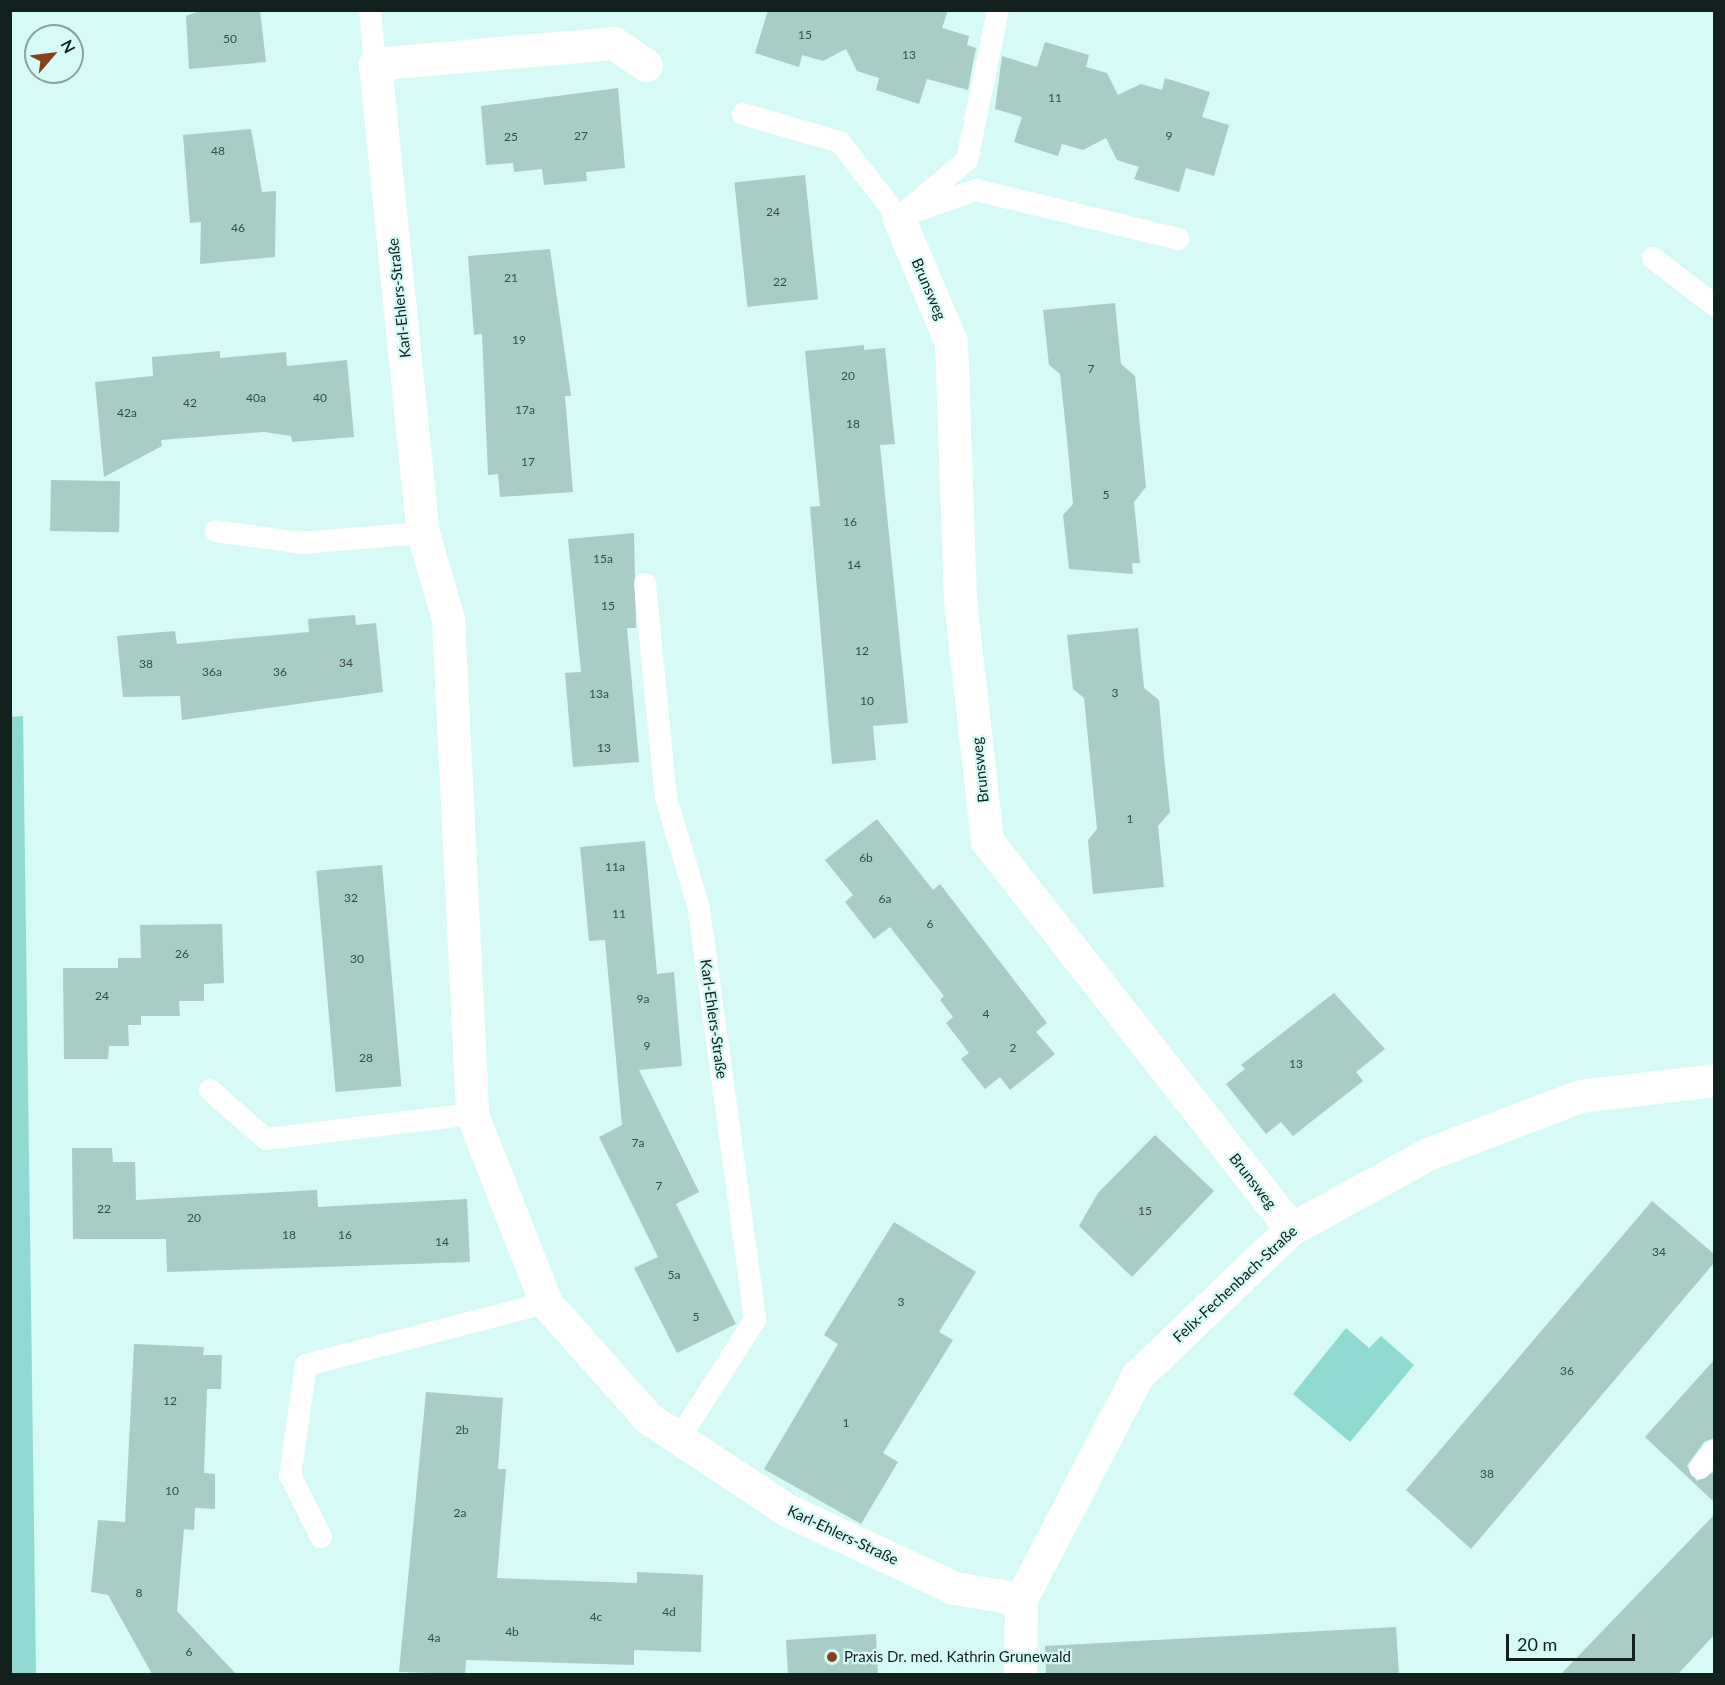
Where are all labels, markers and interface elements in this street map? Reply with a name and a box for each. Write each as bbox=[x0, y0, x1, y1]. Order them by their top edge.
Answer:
north arrow bbox=[24, 24, 84, 84]
house number: 15 bbox=[798, 28, 812, 42]
house number: 50 bbox=[223, 32, 237, 46]
text: N bbox=[57, 36, 80, 56]
house number: 13 bbox=[902, 48, 916, 62]
house number: 11 bbox=[1048, 91, 1062, 105]
house number: 27 bbox=[574, 129, 588, 143]
house number: 9 bbox=[1166, 129, 1172, 143]
house number: 25 bbox=[504, 130, 518, 144]
house number: 48 bbox=[211, 144, 225, 158]
house number: 24 bbox=[766, 205, 780, 219]
house number: 46 bbox=[231, 221, 245, 235]
street label: Karl-Ehlers-Straße bbox=[384, 237, 414, 359]
street label: Brunsweg bbox=[908, 255, 950, 323]
house number: 21 bbox=[504, 271, 518, 285]
house number: 22 bbox=[773, 275, 787, 289]
house number: 19 bbox=[512, 333, 526, 347]
house number: 7 bbox=[1088, 362, 1094, 376]
house number: 20 bbox=[841, 369, 855, 383]
house number: 40a bbox=[246, 391, 266, 405]
house number: 40 bbox=[313, 391, 327, 405]
house number: 42 bbox=[183, 396, 197, 410]
house number: 17a bbox=[515, 403, 535, 417]
house number: 42a bbox=[117, 406, 137, 420]
house number: 18 bbox=[846, 417, 860, 431]
house number: 17 bbox=[521, 455, 535, 469]
house number: 5 bbox=[1103, 488, 1109, 502]
house number: 16 bbox=[843, 515, 857, 529]
house number: 15a bbox=[593, 552, 613, 566]
house number: 14 bbox=[847, 558, 861, 572]
house number: 15 bbox=[601, 599, 615, 613]
house number: 12 bbox=[855, 644, 869, 658]
house number: 34 bbox=[339, 656, 353, 670]
house number: 38 bbox=[139, 657, 153, 671]
house number: 36a bbox=[202, 665, 222, 679]
house number: 36 bbox=[273, 665, 287, 679]
house number: 3 bbox=[1112, 686, 1118, 700]
house number: 13a bbox=[589, 687, 609, 701]
house number: 10 bbox=[860, 694, 874, 708]
street label: Brunsweg bbox=[968, 736, 992, 804]
house number: 13 bbox=[597, 741, 611, 755]
house number: 1 bbox=[1127, 812, 1133, 826]
house number: 6b bbox=[859, 851, 873, 865]
house number: 11a bbox=[605, 860, 625, 874]
house number: 32 bbox=[344, 891, 358, 905]
house number: 6a bbox=[879, 892, 891, 906]
house number: 11 bbox=[612, 907, 626, 921]
house number: 6 bbox=[927, 917, 933, 931]
house number: 26 bbox=[175, 947, 189, 961]
house number: 30 bbox=[350, 952, 364, 966]
street label: Karl-Ehlers-Straße bbox=[697, 958, 731, 1080]
house number: 24 bbox=[95, 989, 109, 1003]
house number: 9a bbox=[637, 992, 649, 1006]
house number: 4 bbox=[983, 1007, 989, 1021]
house number: 9 bbox=[644, 1039, 650, 1053]
house number: 2 bbox=[1010, 1041, 1016, 1055]
house number: 28 bbox=[359, 1051, 373, 1065]
house number: 13 bbox=[1289, 1057, 1303, 1071]
house number: 7a bbox=[632, 1136, 644, 1150]
street label: Brunsweg bbox=[1226, 1150, 1280, 1212]
house number: 7 bbox=[656, 1179, 662, 1193]
house number: 22 bbox=[97, 1202, 111, 1216]
house number: 15 bbox=[1138, 1204, 1152, 1218]
house number: 20 bbox=[187, 1211, 201, 1225]
street label: Felix-Fechenbach-Straße bbox=[1169, 1222, 1301, 1346]
house number: 18 bbox=[282, 1228, 296, 1242]
house number: 16 bbox=[338, 1228, 352, 1242]
house number: 14 bbox=[435, 1235, 449, 1249]
house number: 34 bbox=[1652, 1245, 1666, 1259]
house number: 5a bbox=[668, 1268, 680, 1282]
house number: 3 bbox=[898, 1295, 904, 1309]
house number: 5 bbox=[693, 1310, 699, 1324]
house number: 36 bbox=[1560, 1364, 1574, 1378]
house number: 12 bbox=[163, 1394, 177, 1408]
house number: 1 bbox=[843, 1416, 849, 1430]
house number: 2b bbox=[455, 1423, 469, 1437]
house number: 38 bbox=[1480, 1467, 1494, 1481]
house number: 10 bbox=[165, 1484, 179, 1498]
street label: Karl-Ehlers-Straße bbox=[785, 1501, 901, 1569]
house number: 2a bbox=[454, 1506, 466, 1520]
house number: 8 bbox=[136, 1586, 142, 1600]
house number: 4d bbox=[662, 1605, 676, 1619]
house number: 4c bbox=[590, 1610, 602, 1624]
scale bar bbox=[1509, 1622, 1638, 1660]
house number: 4b bbox=[505, 1625, 519, 1639]
house number: 4a bbox=[428, 1631, 440, 1645]
text: 20 m bbox=[1517, 1633, 1557, 1655]
house number: 6 bbox=[186, 1645, 192, 1659]
place label: Praxis Dr. med. Kathrin Grunewald bbox=[844, 1648, 1071, 1666]
marker: Praxis Dr. med. Kathrin Grunewald bbox=[825, 1650, 839, 1664]

